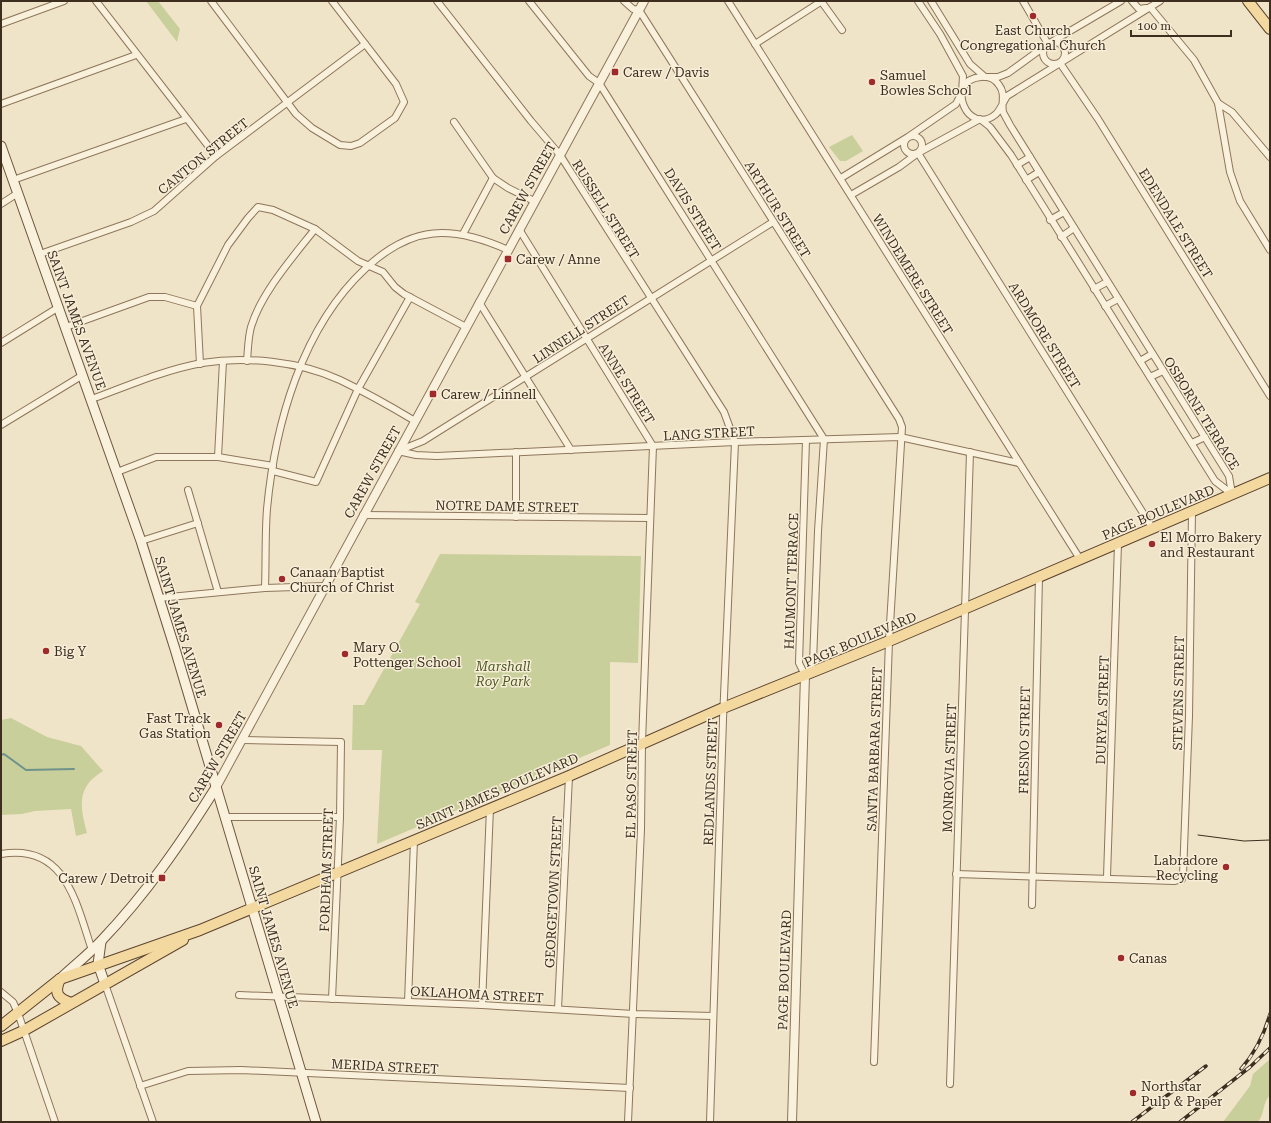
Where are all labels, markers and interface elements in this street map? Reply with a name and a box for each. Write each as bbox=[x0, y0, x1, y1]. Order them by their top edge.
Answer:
marker: East Church Congregational Church bbox=[1028, 11, 1038, 21]
scale bar bbox=[1131, 12, 1231, 38]
text: 100 m bbox=[1137, 19, 1171, 33]
place label: East Church Congregational Church bbox=[960, 23, 1107, 53]
place label: Carew / Davis bbox=[623, 65, 709, 80]
marker: Carew / Davis bbox=[610, 67, 620, 77]
place label: Samuel Bowles School bbox=[880, 68, 972, 98]
marker: Samuel Bowles School bbox=[867, 77, 877, 87]
street label: CANTON STREET bbox=[155, 115, 252, 198]
street label: CAREW STREET bbox=[496, 139, 559, 237]
street label: RUSSELL STREET bbox=[569, 157, 642, 262]
street label: ARTHUR STREET bbox=[742, 158, 814, 261]
street label: DAVIS STREET bbox=[661, 165, 724, 253]
street label: EDENDALE STREET bbox=[1136, 166, 1216, 281]
street label: WINDEMERE STREET bbox=[869, 211, 956, 337]
street label: SAINT JAMES AVENUE bbox=[44, 248, 109, 392]
place label: Carew / Anne bbox=[516, 252, 600, 267]
marker: Carew / Anne bbox=[503, 254, 513, 264]
street label: ARDMORE STREET bbox=[1006, 279, 1084, 391]
street label: LINNELL STREET bbox=[530, 292, 633, 366]
street label: ANNE STREET bbox=[596, 340, 658, 427]
street label: OSBORNE TERRACE bbox=[1161, 354, 1242, 472]
place label: Carew / Linnell bbox=[441, 387, 536, 402]
marker: Carew / Linnell bbox=[428, 389, 438, 399]
street label: CAREW STREET bbox=[341, 423, 404, 521]
street label: LANG STREET bbox=[663, 424, 756, 443]
street label: PAGE BOULEVARD bbox=[1100, 482, 1217, 543]
street label: NOTRE DAME STREET bbox=[435, 498, 579, 515]
street label: HAUMONT TERRACE bbox=[782, 512, 801, 650]
place label: El Morro Bakery and Restaurant bbox=[1160, 530, 1262, 560]
marker: El Morro Bakery and Restaurant bbox=[1147, 539, 1157, 549]
street label: SAINT JAMES AVENUE bbox=[152, 554, 209, 700]
place label: Canaan Baptist Church of Christ bbox=[290, 565, 394, 595]
marker: Canaan Baptist Church of Christ bbox=[277, 574, 287, 584]
street label: PAGE BOULEVARD bbox=[802, 609, 919, 670]
street label: STEVENS STREET bbox=[1170, 635, 1187, 751]
place label: Mary O. Pottenger School bbox=[353, 640, 461, 670]
place label: Big Y bbox=[54, 644, 87, 659]
marker: Big Y bbox=[41, 646, 51, 656]
marker: Mary O. Pottenger School bbox=[340, 649, 350, 659]
street label: DURYEA STREET bbox=[1093, 655, 1112, 765]
park label: Marshall Roy Park bbox=[475, 659, 531, 689]
street label: SANTA BARBARA STREET bbox=[864, 666, 885, 832]
street label: FRESNO STREET bbox=[1016, 685, 1033, 794]
street label: MONROVIA STREET bbox=[940, 703, 959, 833]
street label: CAREW STREET bbox=[185, 709, 250, 806]
place label: Fast Track Gas Station bbox=[139, 711, 212, 741]
street label: REDLANDS STREET bbox=[701, 718, 720, 846]
marker: Fast Track Gas Station bbox=[214, 720, 224, 730]
street label: EL PASO STREET bbox=[623, 729, 640, 839]
street label: SAINT JAMES BOULEVARD bbox=[414, 750, 581, 833]
street label: FORDHAM STREET bbox=[317, 808, 336, 932]
street label: GEORGETOWN STREET bbox=[542, 815, 565, 968]
place label: Labradore Recycling bbox=[1154, 853, 1219, 883]
marker: Labradore Recycling bbox=[1221, 862, 1231, 872]
street label: SAINT JAMES AVENUE bbox=[246, 864, 301, 1010]
place label: Carew / Detroit bbox=[58, 871, 154, 886]
marker: Carew / Detroit bbox=[157, 873, 167, 883]
street label: PAGE BOULEVARD bbox=[775, 910, 794, 1031]
place label: Canas bbox=[1129, 951, 1167, 966]
marker: Canas bbox=[1116, 953, 1126, 963]
street label: OKLAHOMA STREET bbox=[410, 984, 544, 1006]
street label: MERIDA STREET bbox=[331, 1056, 439, 1077]
place label: Northstar Pulp & Paper bbox=[1141, 1079, 1223, 1109]
marker: Northstar Pulp & Paper bbox=[1128, 1088, 1138, 1098]

